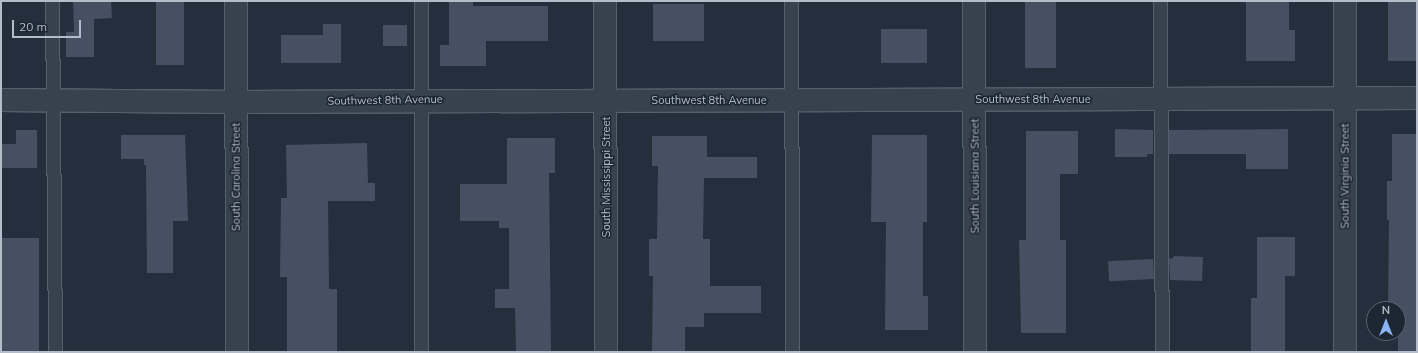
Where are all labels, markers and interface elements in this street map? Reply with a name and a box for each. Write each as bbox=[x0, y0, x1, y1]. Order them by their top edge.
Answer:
scale bar bbox=[14, 12, 83, 38]
text: 20 m bbox=[19, 19, 47, 34]
street label: Southwest 8th Avenue bbox=[327, 92, 443, 108]
street label: Southwest 8th Avenue bbox=[975, 92, 1091, 106]
street label: Southwest 8th Avenue bbox=[651, 93, 767, 107]
street label: South Mississippi Street bbox=[599, 117, 613, 237]
street label: South Louisiana Street bbox=[968, 119, 982, 233]
street label: South Carolina Street bbox=[229, 123, 243, 231]
street label: South Virginia Street bbox=[1338, 123, 1352, 229]
north arrow bbox=[1366, 301, 1406, 341]
text: N bbox=[1382, 303, 1390, 317]

